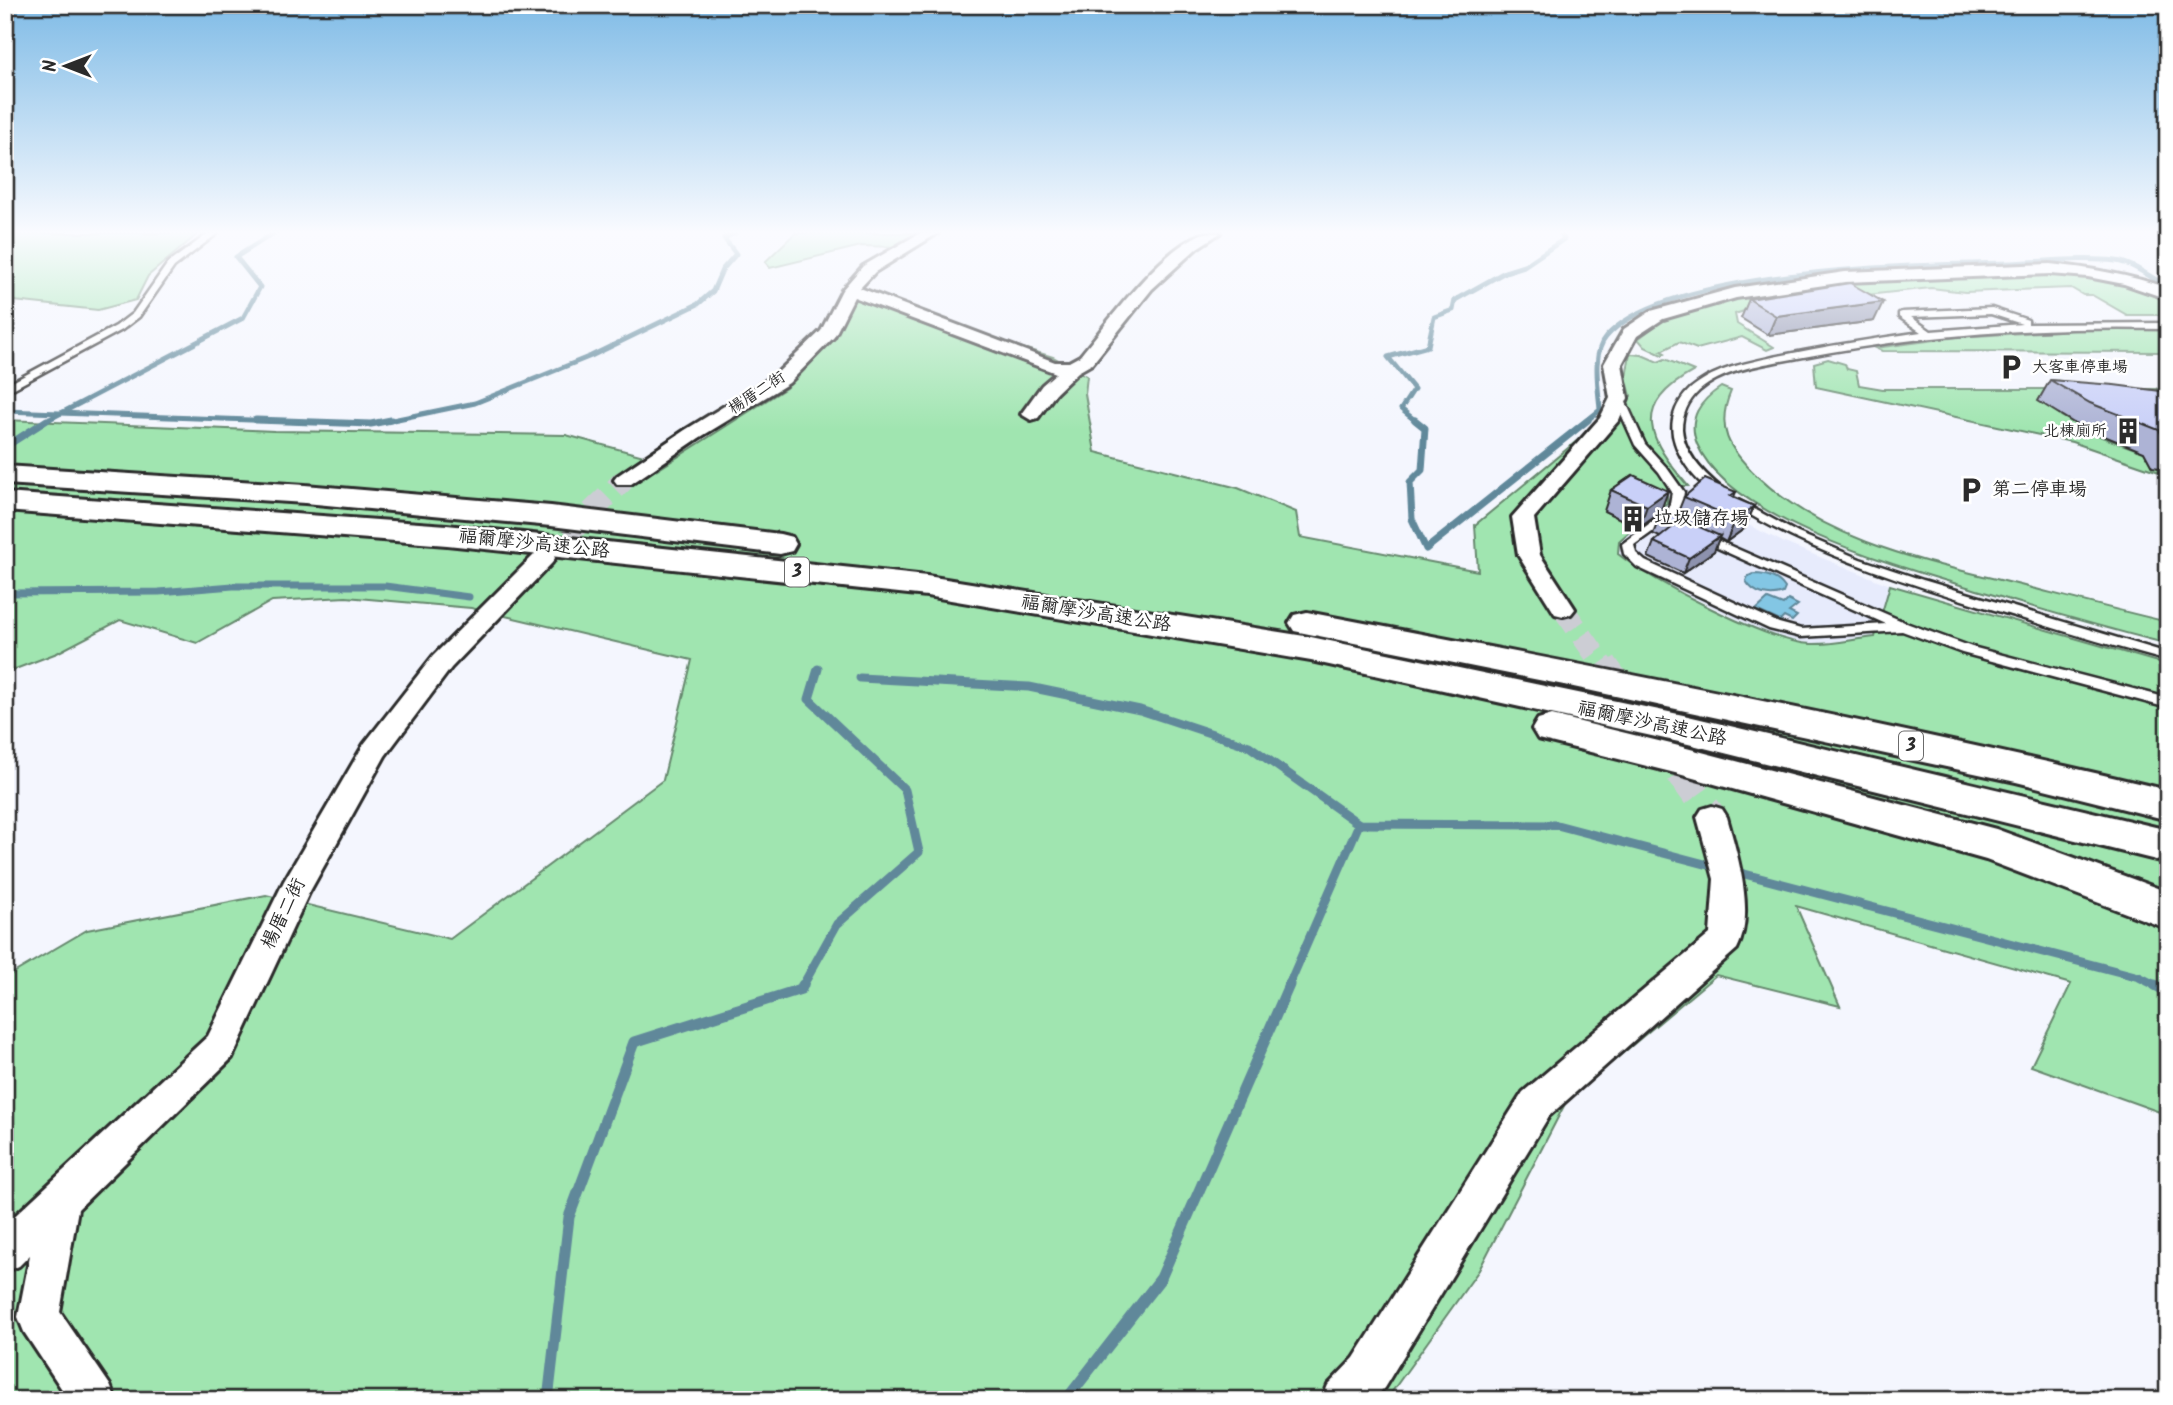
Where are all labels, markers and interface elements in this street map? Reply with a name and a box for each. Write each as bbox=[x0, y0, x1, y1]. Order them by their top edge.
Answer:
north arrow bbox=[32, 32, 102, 102]
text: N bbox=[36, 60, 66, 72]
parking icon: 大客車停車場 bbox=[1996, 352, 2026, 382]
place label: 大客車停車場 bbox=[2032, 355, 2128, 380]
street label: 楊厝二街 bbox=[723, 365, 791, 421]
building icon: 北棟廁所 bbox=[2113, 416, 2143, 446]
place label: 北棟廁所 bbox=[2043, 419, 2107, 444]
parking icon: 第二停車場 bbox=[1956, 475, 1986, 505]
place label: 第二停車場 bbox=[1992, 475, 2087, 505]
building icon: 垃圾儲存場 bbox=[1618, 504, 1648, 534]
place label: 垃圾儲存場 bbox=[1654, 504, 1749, 534]
street label: 福爾摩沙高速公路 bbox=[457, 521, 611, 567]
road number: 3 bbox=[785, 558, 809, 586]
street label: 福爾摩沙高速公路 bbox=[1019, 587, 1173, 641]
street label: 福爾摩沙高速公路 bbox=[1575, 694, 1729, 754]
road number: 3 bbox=[1899, 732, 1923, 760]
street label: 楊厝二街 bbox=[254, 873, 314, 955]

